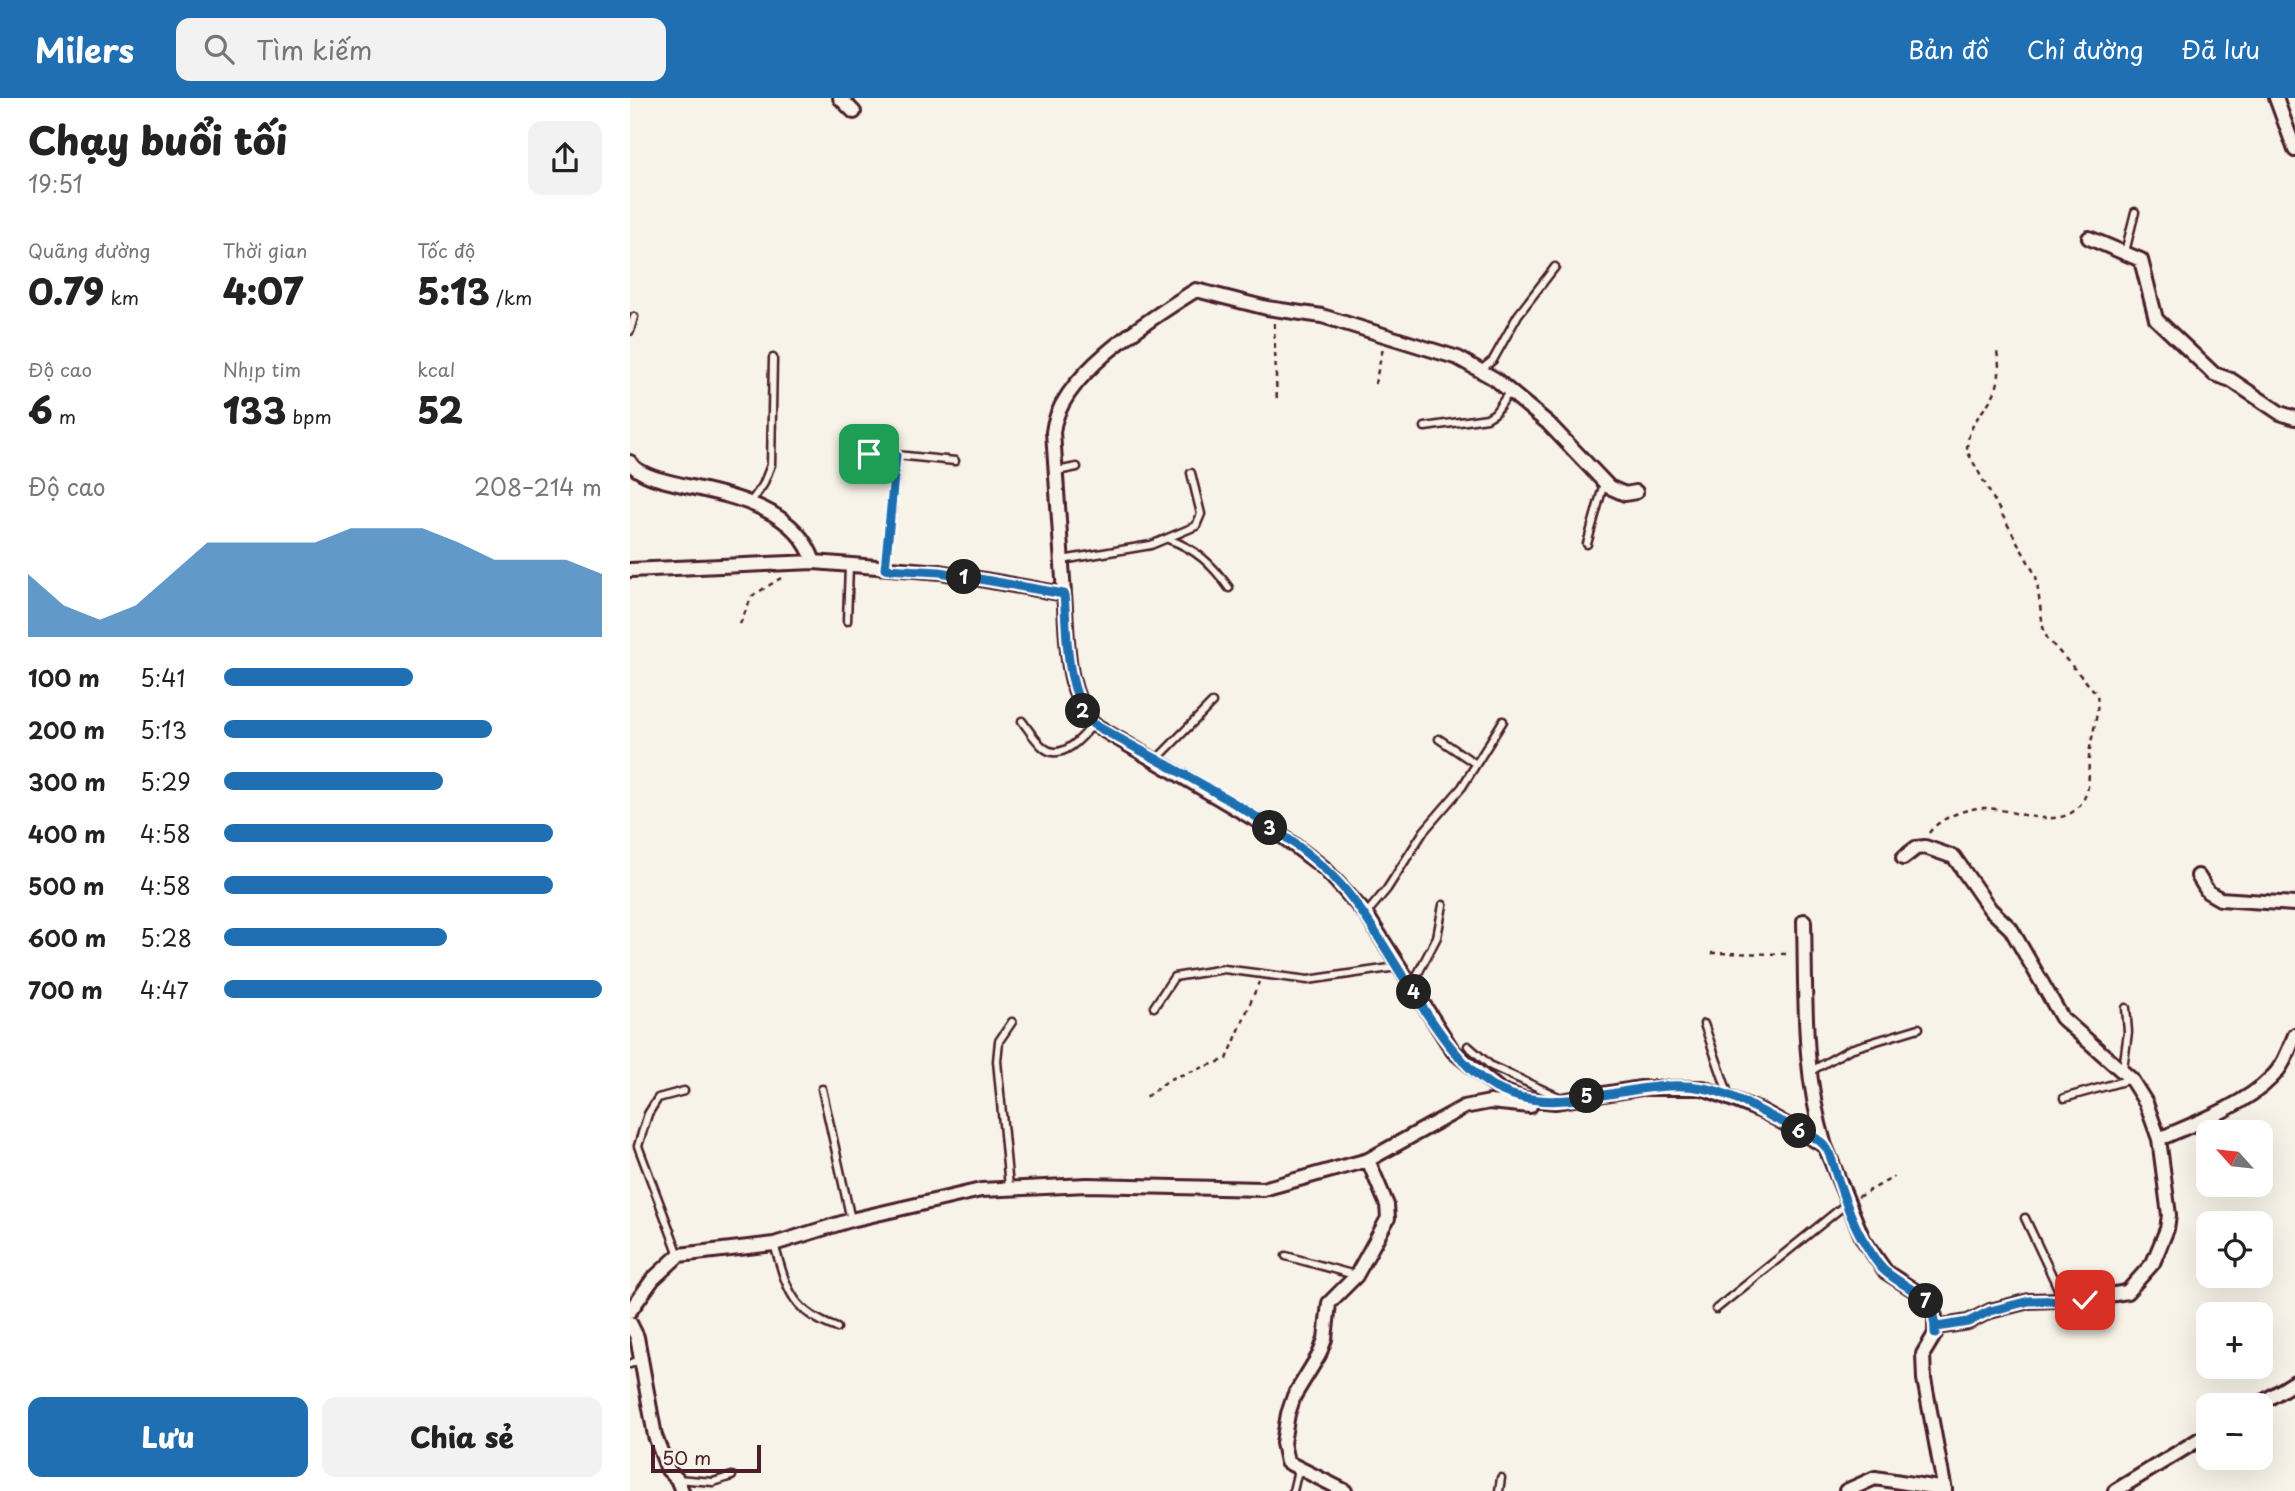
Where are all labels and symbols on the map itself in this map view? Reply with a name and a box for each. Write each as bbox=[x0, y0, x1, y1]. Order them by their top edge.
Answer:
pin bbox=[839, 424, 899, 484]
pin: 1 bbox=[946, 560, 982, 594]
pin: 2 bbox=[1065, 694, 1100, 728]
pin: 3 bbox=[1252, 810, 1288, 846]
pin: 4 bbox=[1396, 974, 1432, 1010]
pin: 5 bbox=[1570, 1079, 1604, 1114]
pin: 6 bbox=[1782, 1114, 1816, 1148]
north arrow bbox=[2196, 1120, 2273, 1197]
pin bbox=[2055, 1270, 2115, 1330]
pin: 7 bbox=[1908, 1284, 1944, 1318]
scale bar bbox=[651, 1442, 761, 1474]

